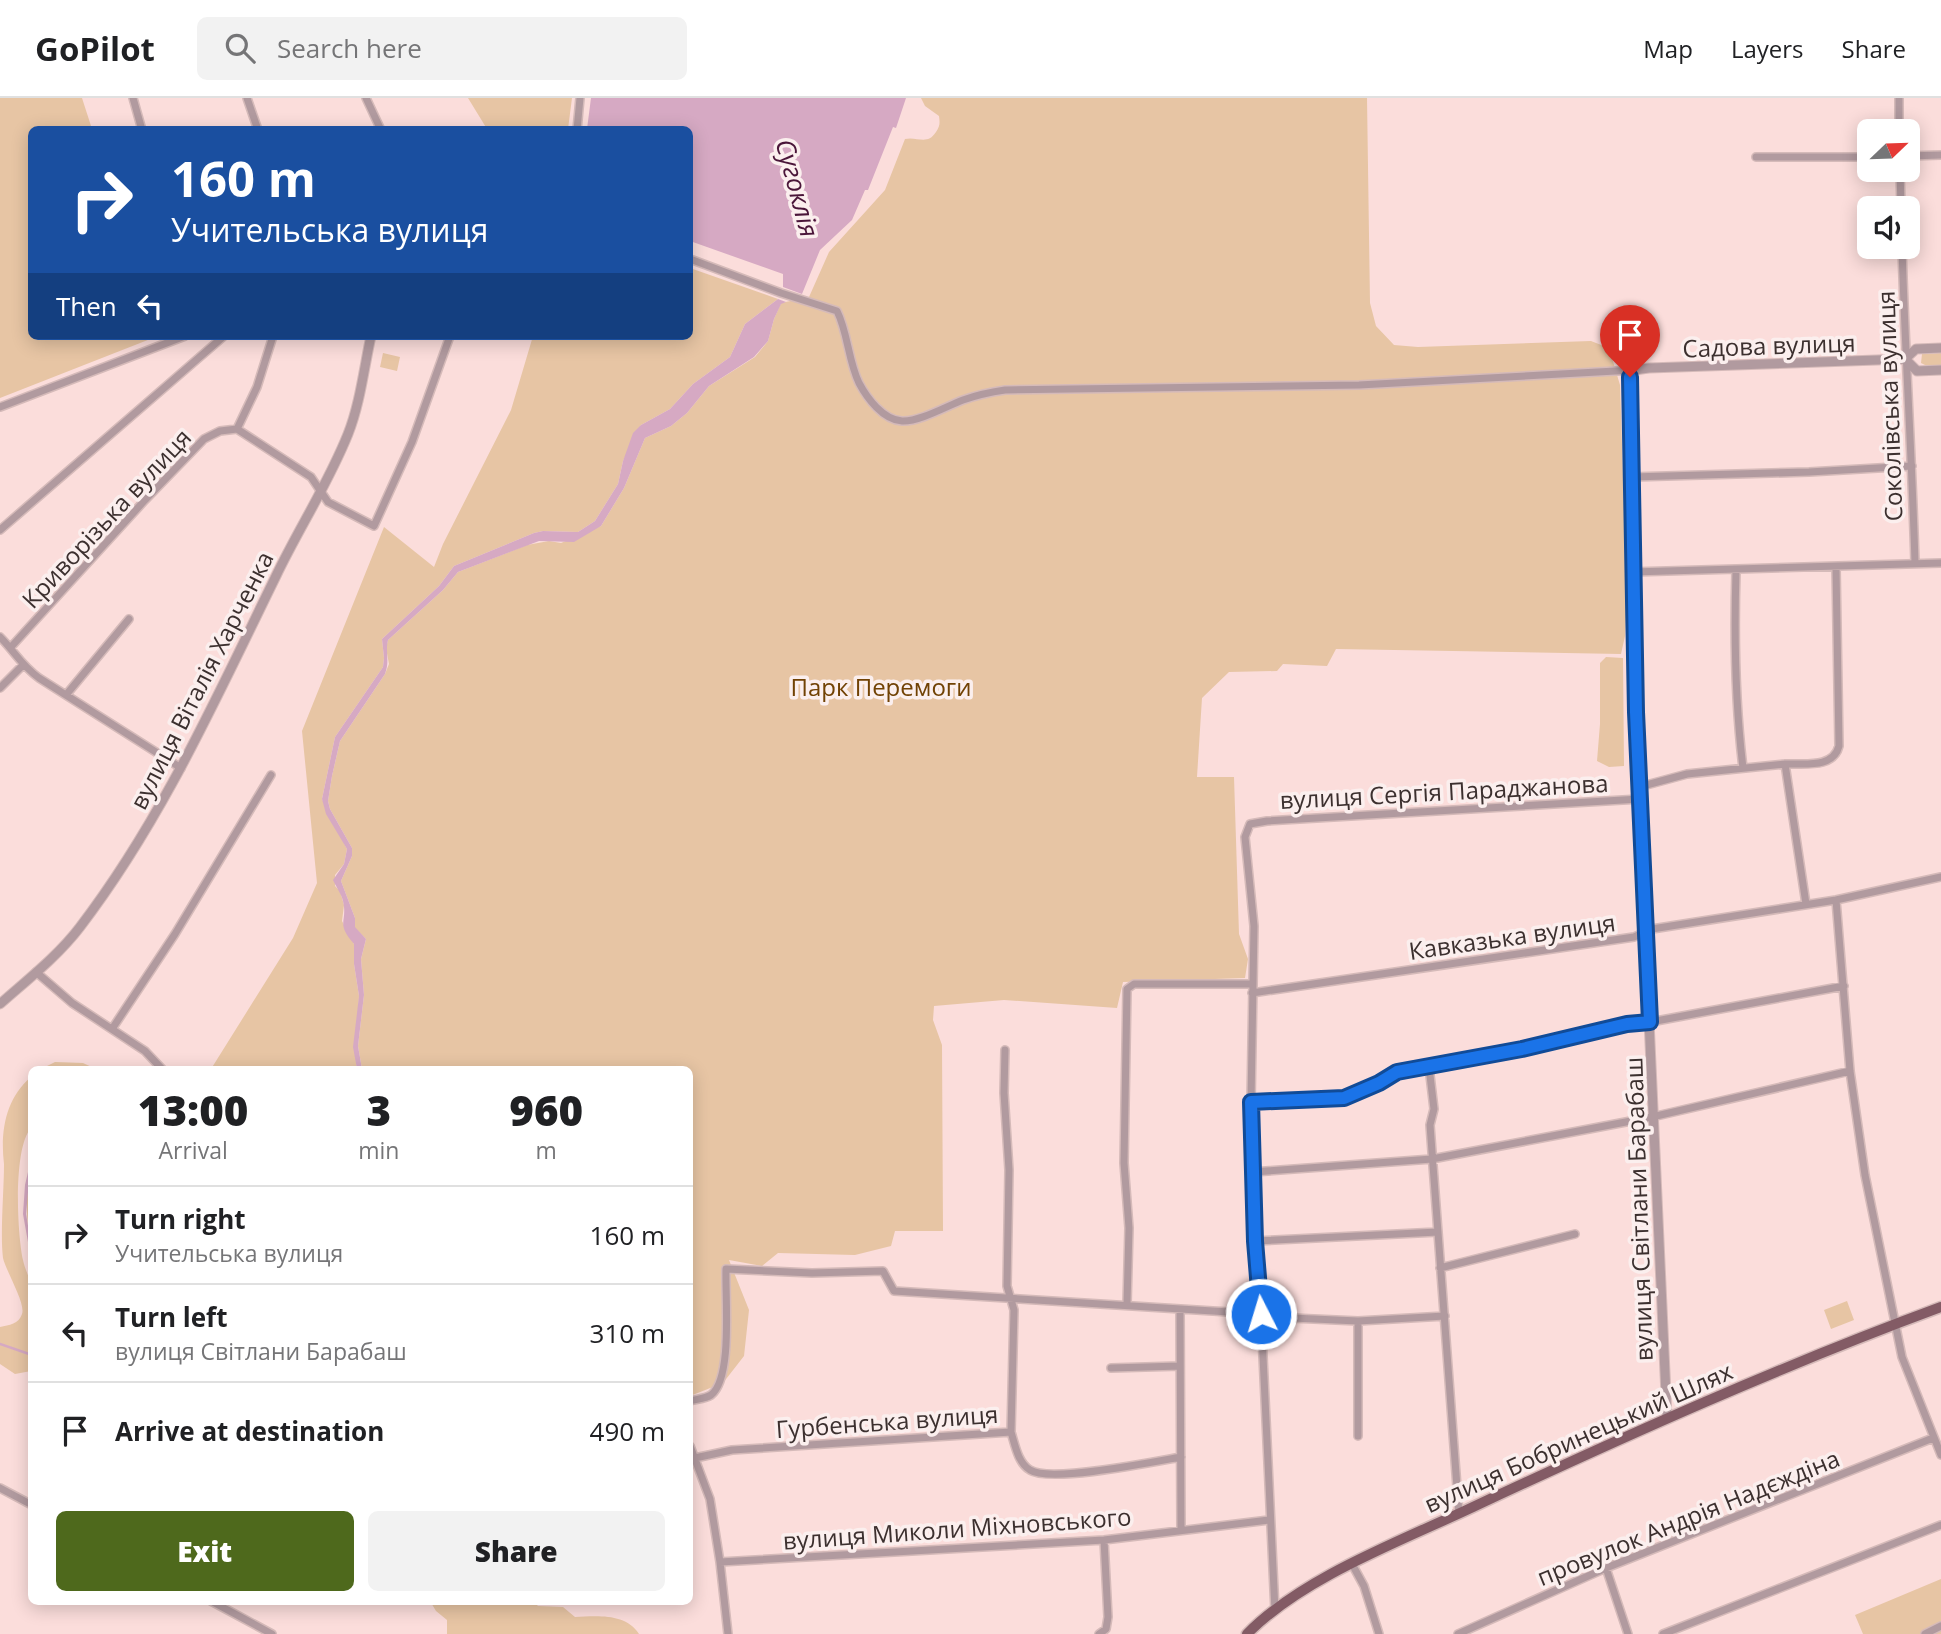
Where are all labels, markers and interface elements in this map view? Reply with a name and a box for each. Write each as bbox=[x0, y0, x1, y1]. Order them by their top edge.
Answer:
search box bbox=[197, 17, 687, 80]
text: GoPilot bbox=[35, 26, 155, 71]
icon: search bbox=[221, 29, 259, 67]
text: Search here bbox=[277, 30, 422, 66]
text: Map bbox=[1643, 32, 1693, 65]
text: Layers bbox=[1731, 32, 1804, 65]
text: Share bbox=[1842, 32, 1906, 65]
north arrow bbox=[1857, 119, 1920, 182]
map controls bbox=[1857, 119, 1920, 259]
water label: Сугоклія bbox=[768, 135, 828, 241]
text: 160 m bbox=[171, 145, 316, 211]
icon: right bbox=[56, 154, 147, 245]
button: sound bbox=[1857, 196, 1920, 259]
text: Учительська вулиця bbox=[171, 208, 488, 251]
icon: left bbox=[131, 287, 169, 325]
text: Then bbox=[56, 288, 117, 324]
street label: Соколівська вулиця bbox=[1868, 290, 1910, 522]
pin bbox=[1600, 305, 1660, 377]
icon: arrive bbox=[1611, 316, 1649, 354]
street label: Садова вулиця bbox=[1682, 325, 1856, 365]
street label: Криворізька вулиця bbox=[14, 421, 198, 615]
street label: вулиця Віталія Харченка bbox=[121, 545, 281, 815]
park label: Парк Перемоги bbox=[791, 670, 971, 703]
street label: вулиця Сергія Параджанова bbox=[1279, 766, 1609, 816]
street label: Кавказька вулиця bbox=[1407, 905, 1617, 967]
street label: вулиця Світлани Барабаш bbox=[1616, 1056, 1660, 1362]
text: 13:00 bbox=[138, 1081, 248, 1138]
text: 3 bbox=[367, 1081, 391, 1138]
text: 960 bbox=[509, 1081, 583, 1138]
text: Arrival bbox=[159, 1134, 228, 1166]
text: min bbox=[358, 1134, 399, 1166]
text: m bbox=[536, 1134, 557, 1166]
text: Turn right bbox=[115, 1201, 246, 1237]
icon: right bbox=[56, 1216, 94, 1254]
text: 160 m bbox=[590, 1217, 665, 1253]
text: Учительська вулиця bbox=[115, 1237, 343, 1269]
position arrow bbox=[1224, 1277, 1298, 1351]
text: Turn left bbox=[115, 1299, 227, 1335]
icon: left bbox=[56, 1314, 94, 1352]
text: 310 m bbox=[590, 1315, 665, 1351]
text: вулиця Світлани Барабаш bbox=[115, 1335, 407, 1367]
street label: вулиця Бобринецький Шлях bbox=[1419, 1354, 1738, 1520]
street label: Гурбенська вулиця bbox=[775, 1397, 999, 1445]
icon: arrive bbox=[56, 1412, 94, 1450]
text: Arrive at destination bbox=[115, 1413, 384, 1449]
text: 490 m bbox=[590, 1413, 665, 1449]
street label: провулок Андрія Надєждіна bbox=[1532, 1441, 1844, 1593]
street label: вулиця Миколи Міхновського bbox=[782, 1499, 1132, 1557]
button: Exit bbox=[56, 1511, 354, 1591]
button: Share bbox=[368, 1511, 665, 1591]

